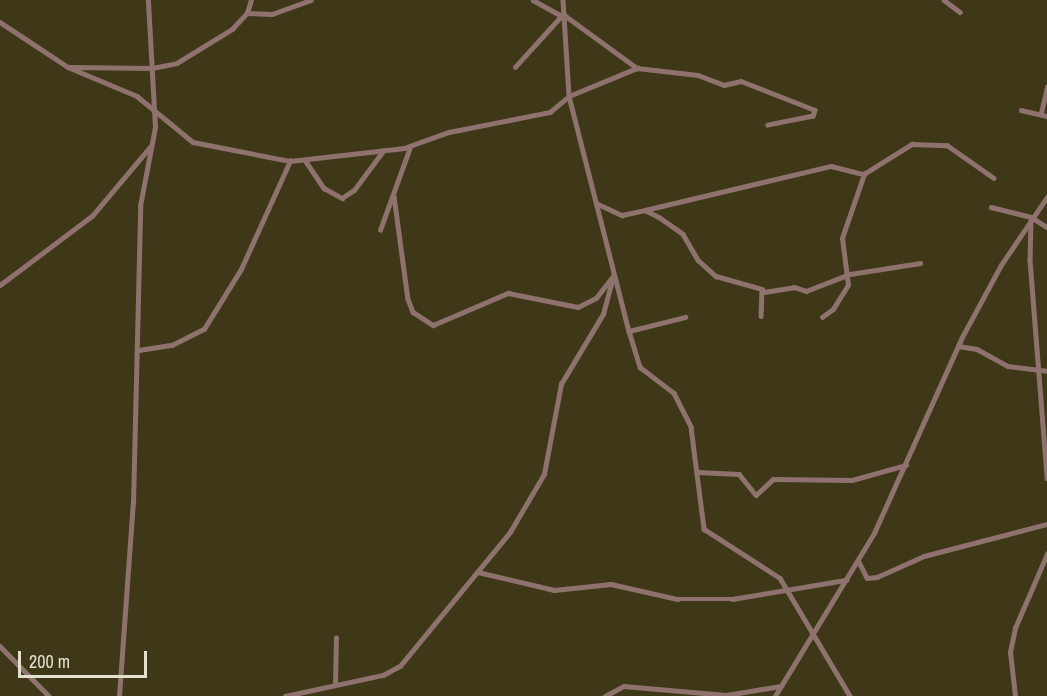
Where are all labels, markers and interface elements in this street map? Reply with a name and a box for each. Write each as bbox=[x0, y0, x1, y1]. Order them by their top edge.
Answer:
scale bar bbox=[21, 639, 150, 677]
text: 200 m bbox=[29, 649, 70, 674]

